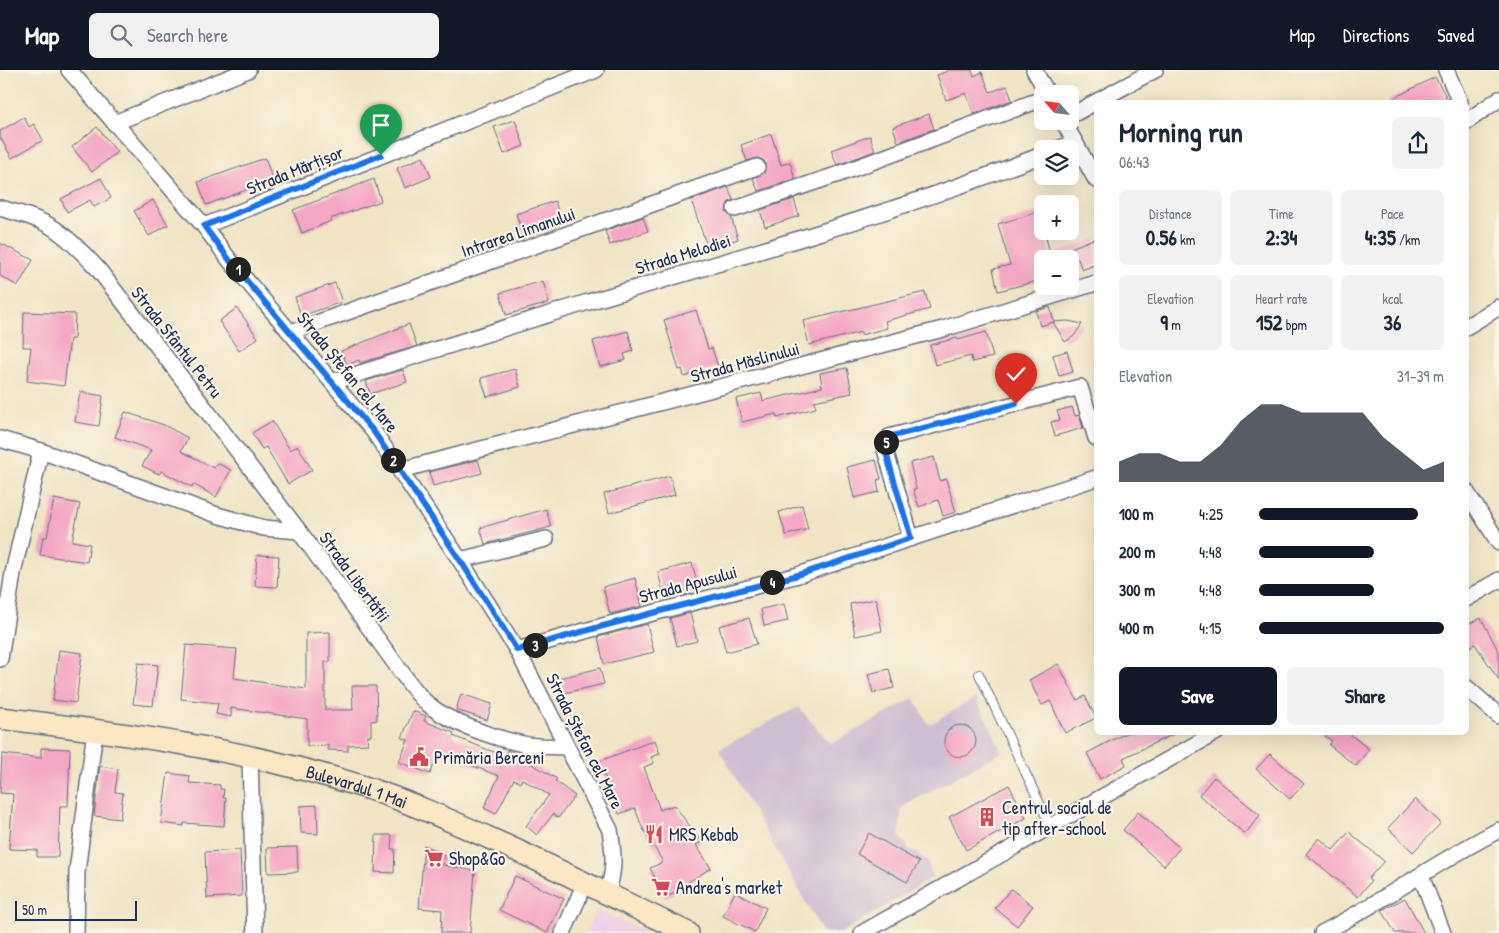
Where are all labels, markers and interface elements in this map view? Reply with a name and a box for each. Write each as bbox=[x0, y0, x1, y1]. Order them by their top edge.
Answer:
search box bbox=[89, 13, 439, 58]
text: Map bbox=[25, 19, 59, 51]
icon: search bbox=[107, 21, 135, 49]
text: Search here bbox=[147, 22, 228, 48]
text: Map bbox=[1290, 23, 1315, 48]
text: Directions bbox=[1343, 23, 1409, 48]
text: Saved bbox=[1437, 23, 1474, 48]
north arrow bbox=[1034, 85, 1079, 130]
map controls bbox=[1034, 85, 1079, 295]
pin bbox=[360, 104, 402, 155]
icon: arrive bbox=[367, 111, 395, 139]
text: Morning run bbox=[1119, 113, 1243, 151]
button: share bbox=[1392, 117, 1444, 169]
street label: Strada Mărțișor bbox=[243, 139, 347, 201]
button: layers bbox=[1034, 140, 1079, 185]
text: 06:43 bbox=[1119, 151, 1149, 173]
button: + bbox=[1034, 195, 1079, 240]
street label: Intrarea Limanului bbox=[458, 201, 578, 263]
text: Distance bbox=[1149, 204, 1192, 223]
text: Time bbox=[1269, 204, 1294, 223]
text: Pace bbox=[1381, 204, 1404, 223]
text: 0.56 bbox=[1146, 223, 1177, 252]
text: 2:34 bbox=[1266, 223, 1297, 252]
text: 4:35 bbox=[1365, 223, 1396, 252]
street label: Strada Melodiei bbox=[632, 228, 734, 280]
text: km bbox=[1177, 230, 1195, 249]
text: /km bbox=[1396, 230, 1420, 249]
button: − bbox=[1034, 250, 1079, 295]
pin: 1 bbox=[226, 256, 250, 282]
text: 1 bbox=[236, 260, 241, 279]
street label: Strada Sfântul Petru bbox=[126, 281, 228, 403]
text: Elevation bbox=[1147, 289, 1194, 308]
text: Heart rate bbox=[1255, 289, 1308, 308]
text: kcal bbox=[1382, 289, 1403, 308]
street label: Strada Ștefan cel Mare bbox=[291, 306, 405, 438]
text: 9 bbox=[1160, 308, 1168, 337]
text: 152 bbox=[1256, 308, 1282, 337]
text: 36 bbox=[1384, 308, 1401, 337]
text: m bbox=[1168, 315, 1181, 334]
text: bpm bbox=[1282, 315, 1307, 334]
street label: Strada Măslinului bbox=[688, 335, 802, 389]
pin bbox=[995, 353, 1037, 404]
icon: check bbox=[1002, 360, 1030, 388]
text: Elevation bbox=[1119, 365, 1172, 387]
text: 31–39 m bbox=[1397, 365, 1444, 387]
pin: 5 bbox=[874, 430, 898, 454]
text: 5 bbox=[884, 433, 889, 452]
pin: 2 bbox=[380, 448, 406, 472]
text: 2 bbox=[390, 451, 397, 470]
text: 100 m bbox=[1119, 503, 1154, 525]
text: 4:25 bbox=[1199, 503, 1223, 525]
street label: Strada Libertății bbox=[314, 527, 396, 627]
text: 200 m bbox=[1119, 541, 1155, 563]
text: 4:48 bbox=[1199, 541, 1222, 563]
street label: Strada Apusului bbox=[636, 559, 740, 609]
pin: 4 bbox=[760, 570, 784, 594]
text: 4 bbox=[770, 573, 775, 592]
text: 300 m bbox=[1119, 579, 1155, 601]
text: 4:48 bbox=[1199, 579, 1222, 601]
text: 400 m bbox=[1119, 617, 1154, 639]
text: 4:15 bbox=[1199, 617, 1221, 639]
pin: 3 bbox=[522, 632, 548, 658]
text: 3 bbox=[532, 636, 539, 655]
button: Save bbox=[1119, 667, 1277, 725]
button: Share bbox=[1287, 667, 1444, 725]
street label: Strada Ștefan cel Mare bbox=[540, 669, 630, 813]
place label: Primăria Berceni bbox=[434, 745, 545, 770]
public building icon: Primăria Berceni bbox=[408, 746, 430, 768]
street label: Bulevardul 1 Mai bbox=[304, 758, 411, 814]
place label: Centrul social de tip after-school bbox=[1002, 795, 1112, 841]
building icon: Centrul social de tip after-school bbox=[976, 806, 998, 828]
place label: MRS Kebab bbox=[669, 822, 739, 847]
restaurant icon: MRS Kebab bbox=[643, 823, 665, 845]
place label: Shop&Go bbox=[449, 846, 505, 871]
supermarket icon: Shop&Go bbox=[423, 847, 445, 869]
place label: Andrea's market bbox=[676, 875, 783, 900]
supermarket icon: Andrea's market bbox=[650, 876, 672, 898]
scale bar bbox=[15, 898, 138, 921]
text: 50 m bbox=[22, 900, 47, 919]

